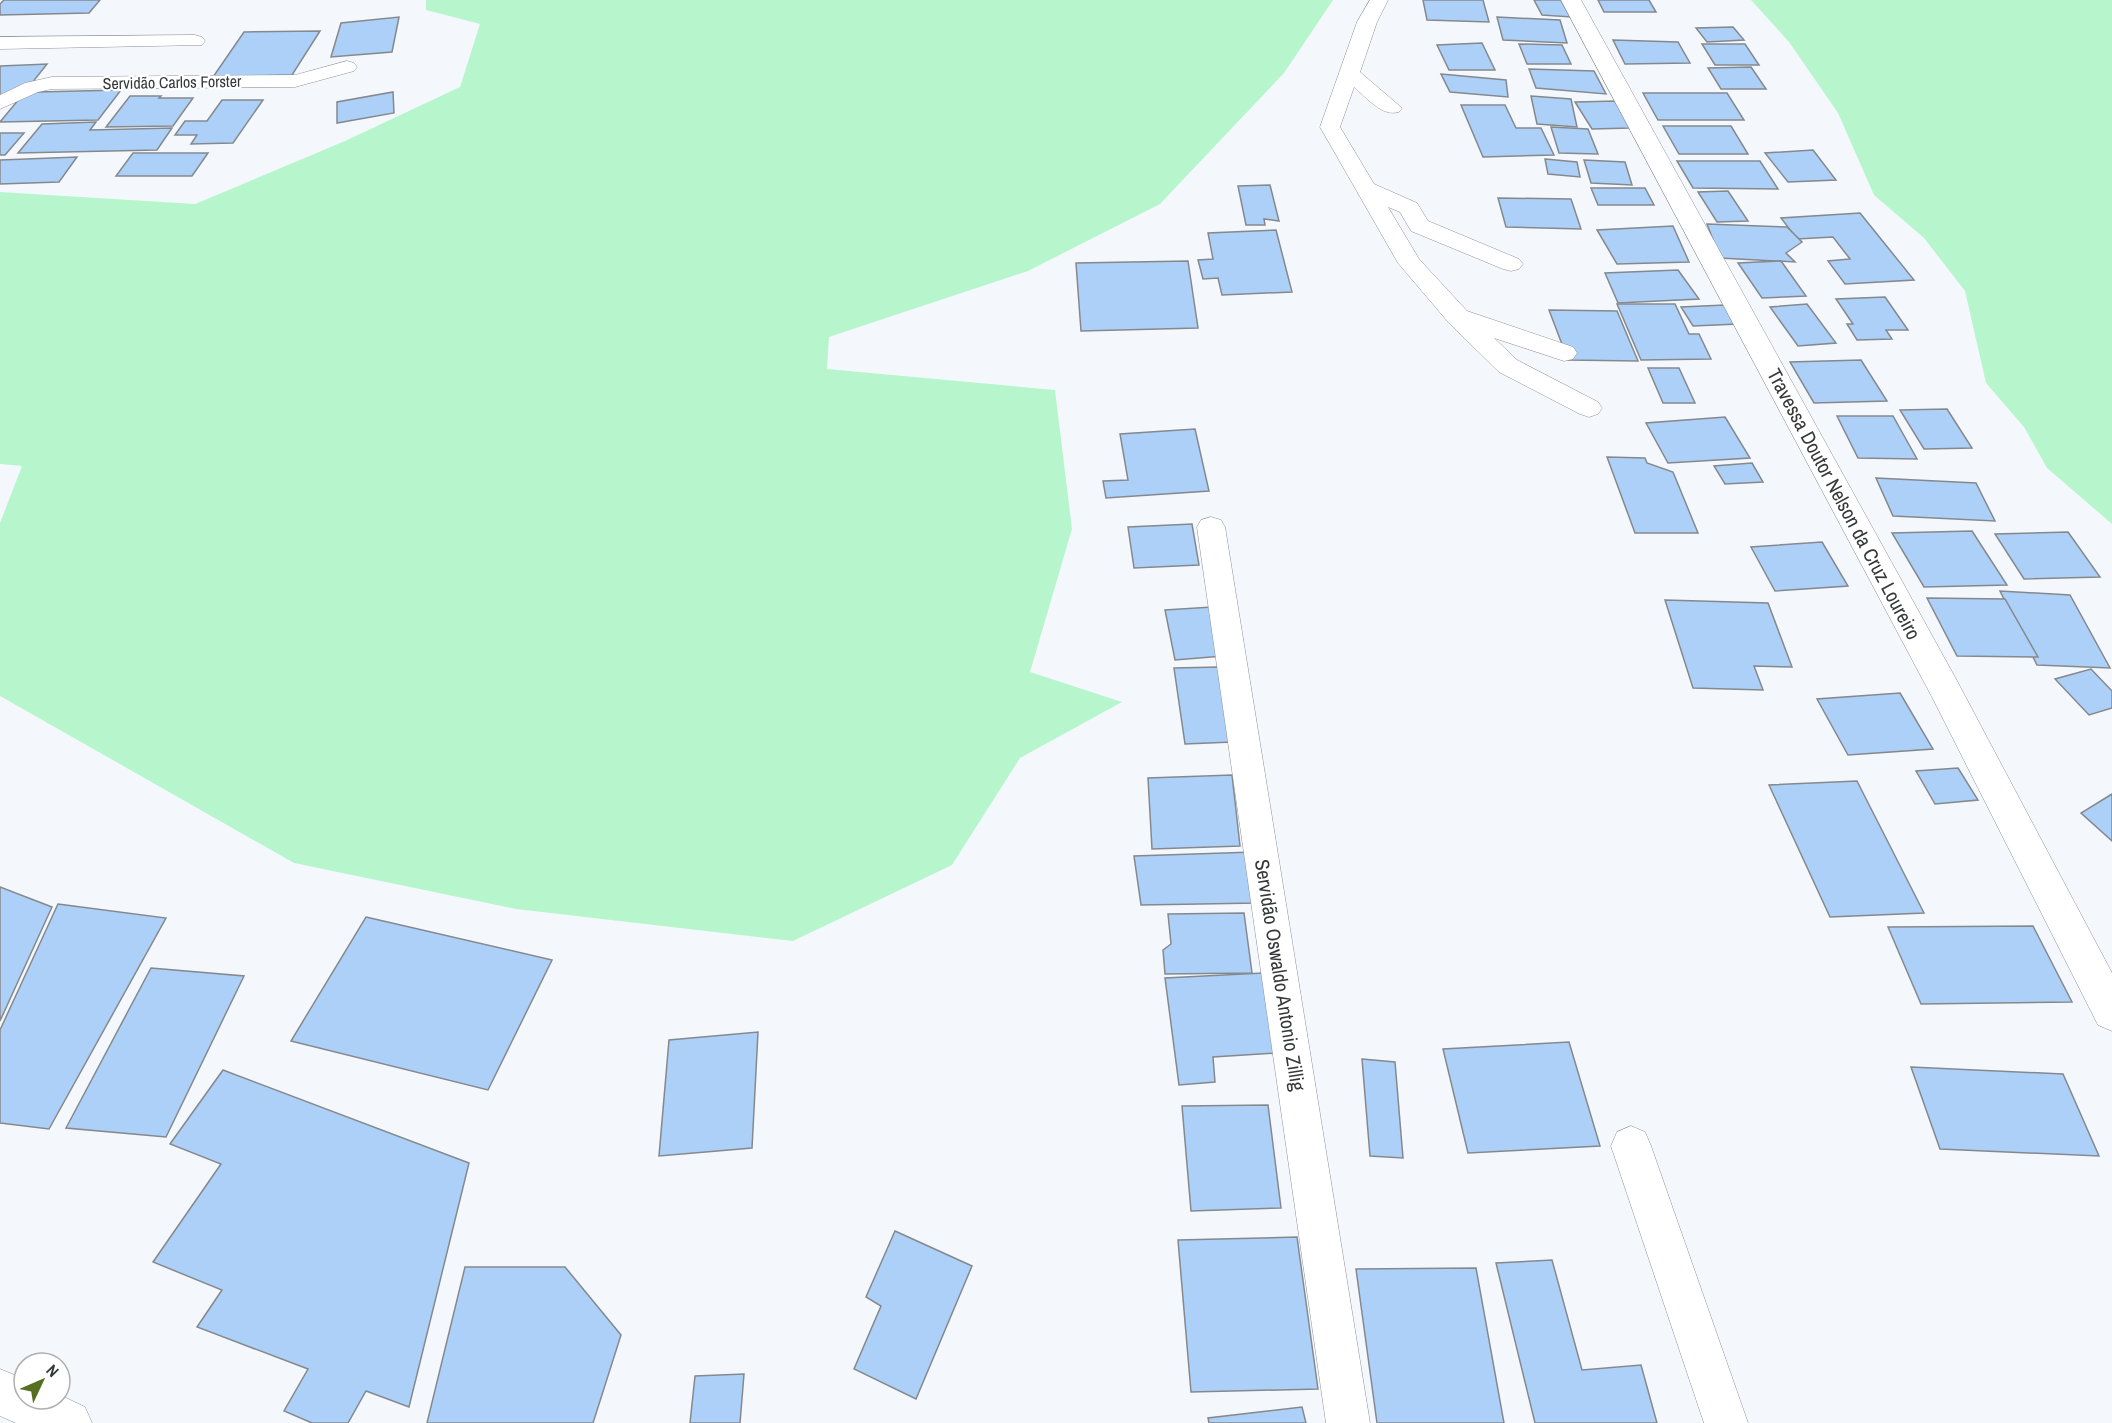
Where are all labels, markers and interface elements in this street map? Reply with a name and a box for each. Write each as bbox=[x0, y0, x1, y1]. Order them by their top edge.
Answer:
street label: Servidão Carlos Forster bbox=[103, 70, 242, 94]
street label: Travessa Doutor Nelson da Cruz Loureiro bbox=[1761, 363, 1928, 644]
street label: Servidão Oswaldo Antonio Zillig bbox=[1249, 857, 1312, 1093]
north arrow bbox=[12, 1351, 72, 1411]
text: N bbox=[42, 1360, 64, 1382]

